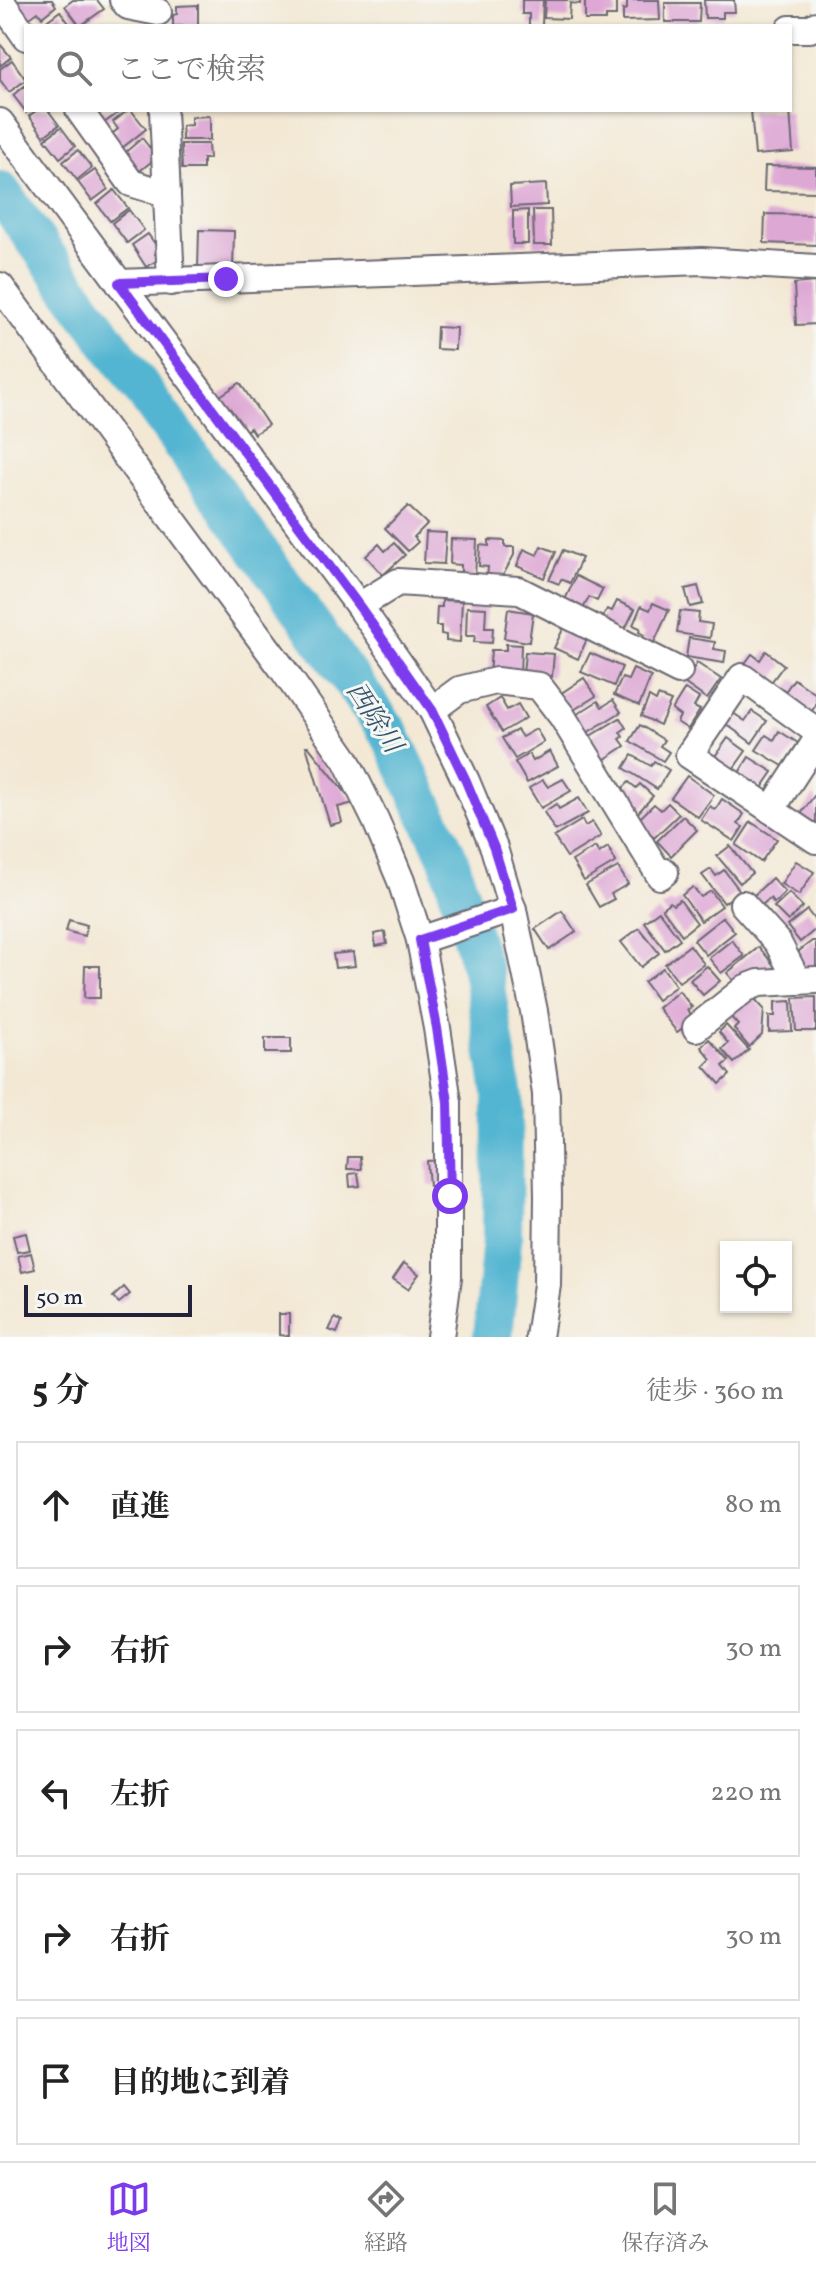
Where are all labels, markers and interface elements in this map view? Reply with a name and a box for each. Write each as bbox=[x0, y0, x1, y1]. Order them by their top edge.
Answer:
search box bbox=[24, 24, 792, 112]
icon: search bbox=[52, 46, 96, 90]
text: ここで検索 bbox=[116, 50, 266, 92]
route end bbox=[208, 261, 244, 297]
water label: 西除川 bbox=[337, 676, 411, 763]
route start bbox=[432, 1178, 468, 1214]
map controls bbox=[720, 1241, 792, 1313]
button: locate bbox=[720, 1241, 792, 1313]
scale bar bbox=[24, 1281, 192, 1317]
text: 50 m bbox=[36, 1283, 83, 1314]
text: 5 分 bbox=[32, 1369, 89, 1416]
text: 徒歩 · 360 m bbox=[646, 1374, 784, 1410]
icon: ahead bbox=[34, 1483, 78, 1527]
text: 直進 bbox=[110, 1487, 170, 1529]
text: 80 m bbox=[725, 1487, 782, 1523]
icon: right bbox=[34, 1627, 78, 1671]
text: 右折 bbox=[110, 1631, 170, 1673]
text: 30 m bbox=[725, 1631, 782, 1667]
icon: left bbox=[34, 1771, 78, 1815]
text: 左折 bbox=[110, 1775, 170, 1817]
text: 220 m bbox=[710, 1775, 782, 1811]
icon: right bbox=[34, 1915, 78, 1959]
text: 右折 bbox=[110, 1919, 170, 1961]
text: 30 m bbox=[725, 1919, 782, 1955]
icon: arrive bbox=[34, 2059, 78, 2103]
text: 目的地に到着 bbox=[110, 2063, 290, 2105]
tab: 地図 bbox=[107, 2177, 151, 2260]
tab: 経路 bbox=[364, 2177, 408, 2260]
tab: 保存済み bbox=[621, 2177, 709, 2260]

